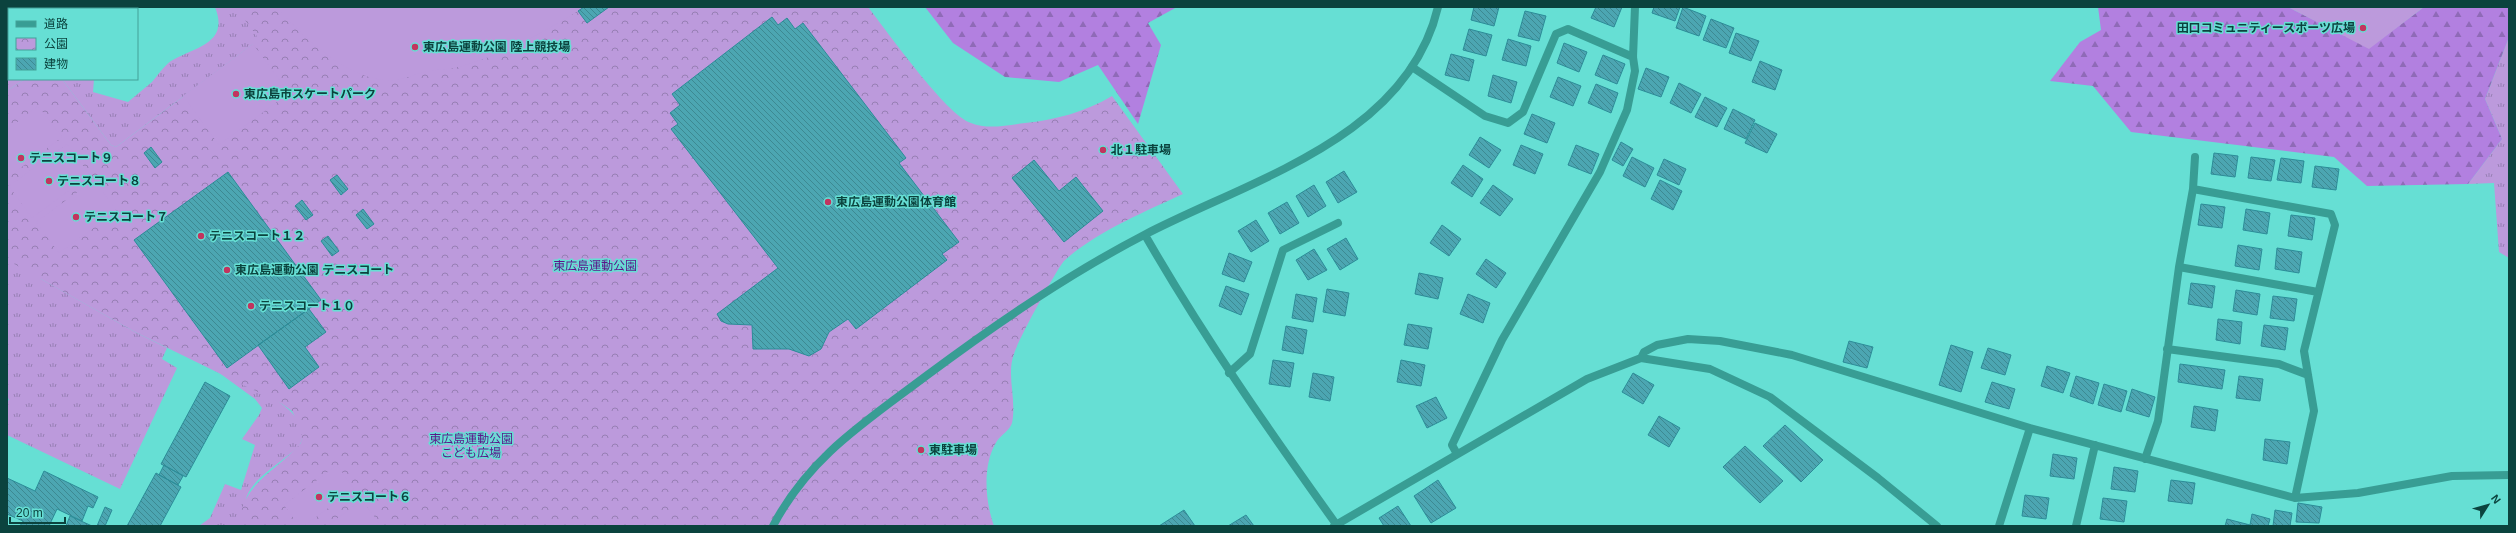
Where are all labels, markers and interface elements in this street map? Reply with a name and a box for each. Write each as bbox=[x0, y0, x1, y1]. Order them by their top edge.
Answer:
legend bbox=[8, 8, 138, 80]
text: 道路 bbox=[44, 17, 68, 31]
place label: 田口コミュニティースポーツ広場 bbox=[2177, 21, 2355, 35]
marker: 田口コミュニティースポーツ広場 bbox=[2358, 23, 2368, 33]
text: 公園 bbox=[44, 37, 68, 51]
place label: 東広島運動公園 陸上競技場 bbox=[423, 40, 570, 54]
marker: 東広島運動公園 陸上競技場 bbox=[410, 42, 420, 52]
text: 建物 bbox=[44, 57, 68, 71]
place label: 東広島市スケートパーク bbox=[244, 87, 376, 101]
marker: 東広島市スケートパーク bbox=[231, 89, 241, 99]
place label: 北１駐車場 bbox=[1111, 143, 1171, 157]
marker: 北１駐車場 bbox=[1098, 145, 1108, 155]
place label: テニスコート９ bbox=[29, 151, 113, 165]
marker: テニスコート９ bbox=[16, 153, 26, 163]
place label: テニスコート８ bbox=[57, 174, 141, 188]
marker: テニスコート８ bbox=[44, 176, 54, 186]
place label: 東広島運動公園体育館 bbox=[836, 195, 956, 209]
marker: 東広島運動公園体育館 bbox=[823, 197, 833, 207]
place label: テニスコート７ bbox=[84, 210, 168, 224]
marker: テニスコート７ bbox=[71, 212, 81, 222]
place label: テニスコート１２ bbox=[209, 229, 305, 243]
marker: テニスコート１２ bbox=[196, 231, 206, 241]
park label: 東広島運動公園 bbox=[553, 259, 637, 273]
place label: 東広島運動公園 テニスコート bbox=[235, 263, 394, 277]
marker: 東広島運動公園 テニスコート bbox=[222, 265, 232, 275]
place label: テニスコート１０ bbox=[259, 299, 355, 313]
marker: テニスコート１０ bbox=[246, 301, 256, 311]
park label: 東広島運動公園 こども広場 bbox=[429, 432, 513, 460]
place label: 東駐車場 bbox=[929, 443, 977, 457]
marker: 東駐車場 bbox=[916, 445, 926, 455]
north arrow bbox=[2468, 485, 2508, 525]
place label: テニスコート６ bbox=[327, 490, 411, 504]
marker: テニスコート６ bbox=[314, 492, 324, 502]
text: N bbox=[2489, 492, 2503, 506]
scale bar bbox=[10, 499, 65, 525]
text: 20 m bbox=[16, 506, 43, 520]

